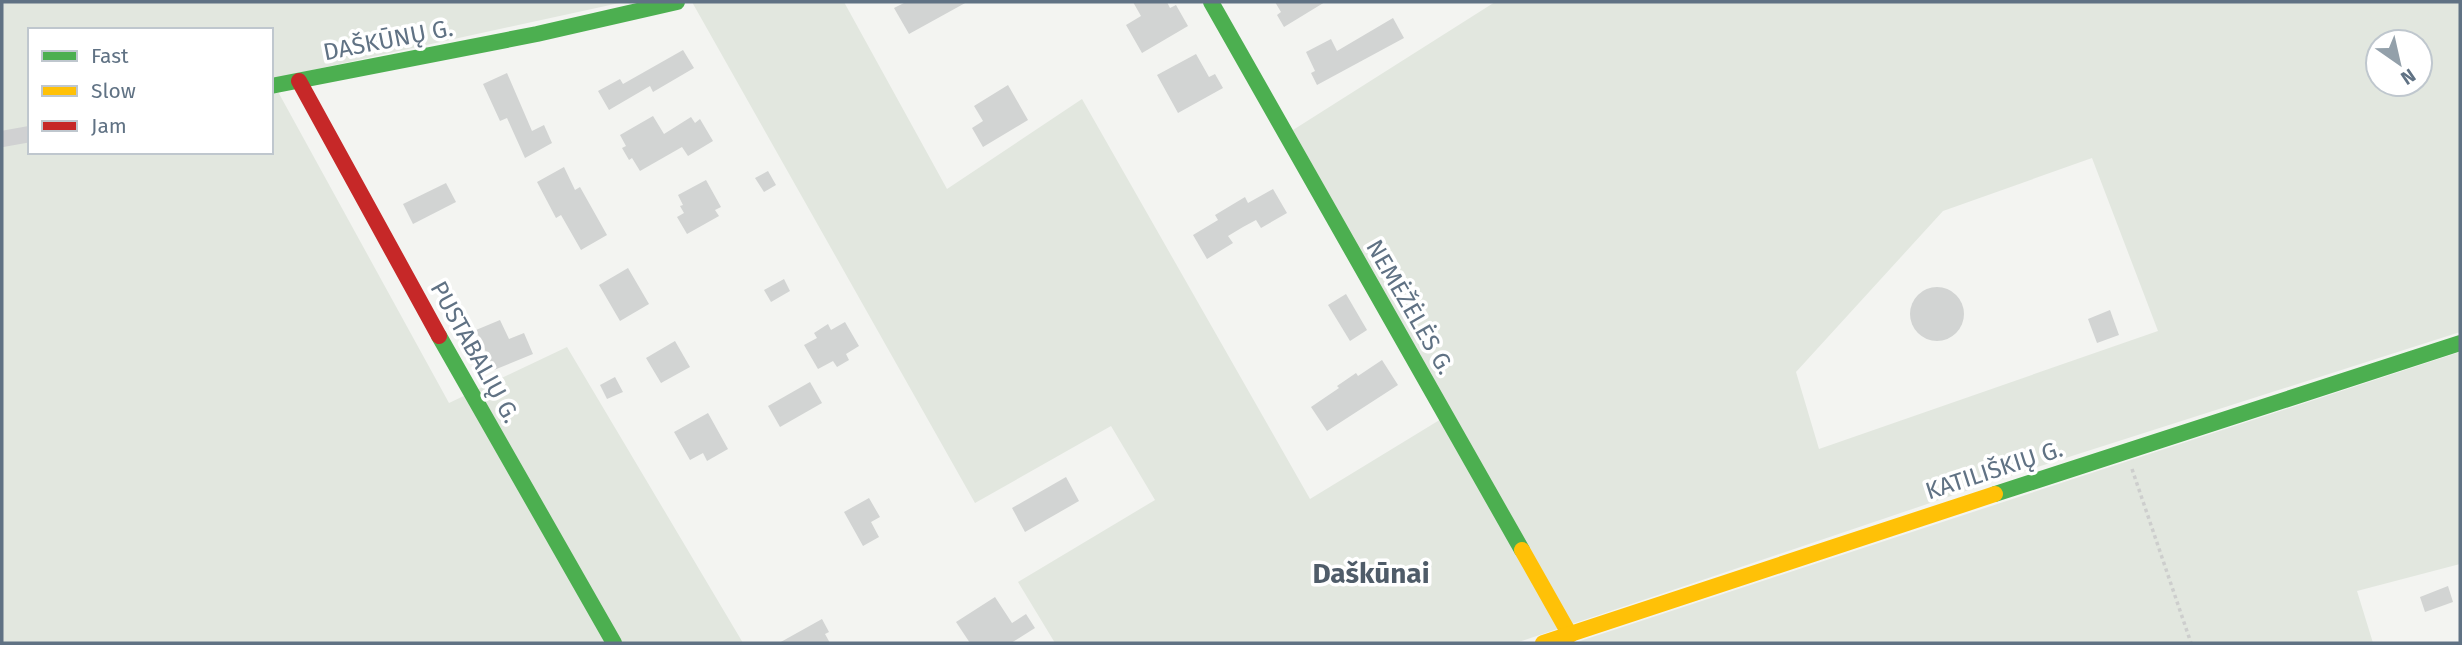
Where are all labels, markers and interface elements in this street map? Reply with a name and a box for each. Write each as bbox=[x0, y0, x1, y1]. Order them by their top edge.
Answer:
street label: DAŠKŪNŲ G. bbox=[321, 13, 455, 66]
legend bbox=[28, 28, 273, 154]
north arrow bbox=[2364, 28, 2434, 98]
text: Fast bbox=[91, 43, 129, 69]
text: N bbox=[2397, 64, 2420, 90]
text: Slow bbox=[91, 78, 136, 104]
text: Jam bbox=[91, 113, 127, 139]
street label: NEMĖŽĖLĖS G. bbox=[1360, 235, 1460, 379]
street label: PUSTABALIŲ G. bbox=[425, 276, 525, 428]
street label: KATILIŠKIŲ G. bbox=[1922, 434, 2066, 505]
district label: Daškūnai bbox=[1312, 557, 1430, 590]

